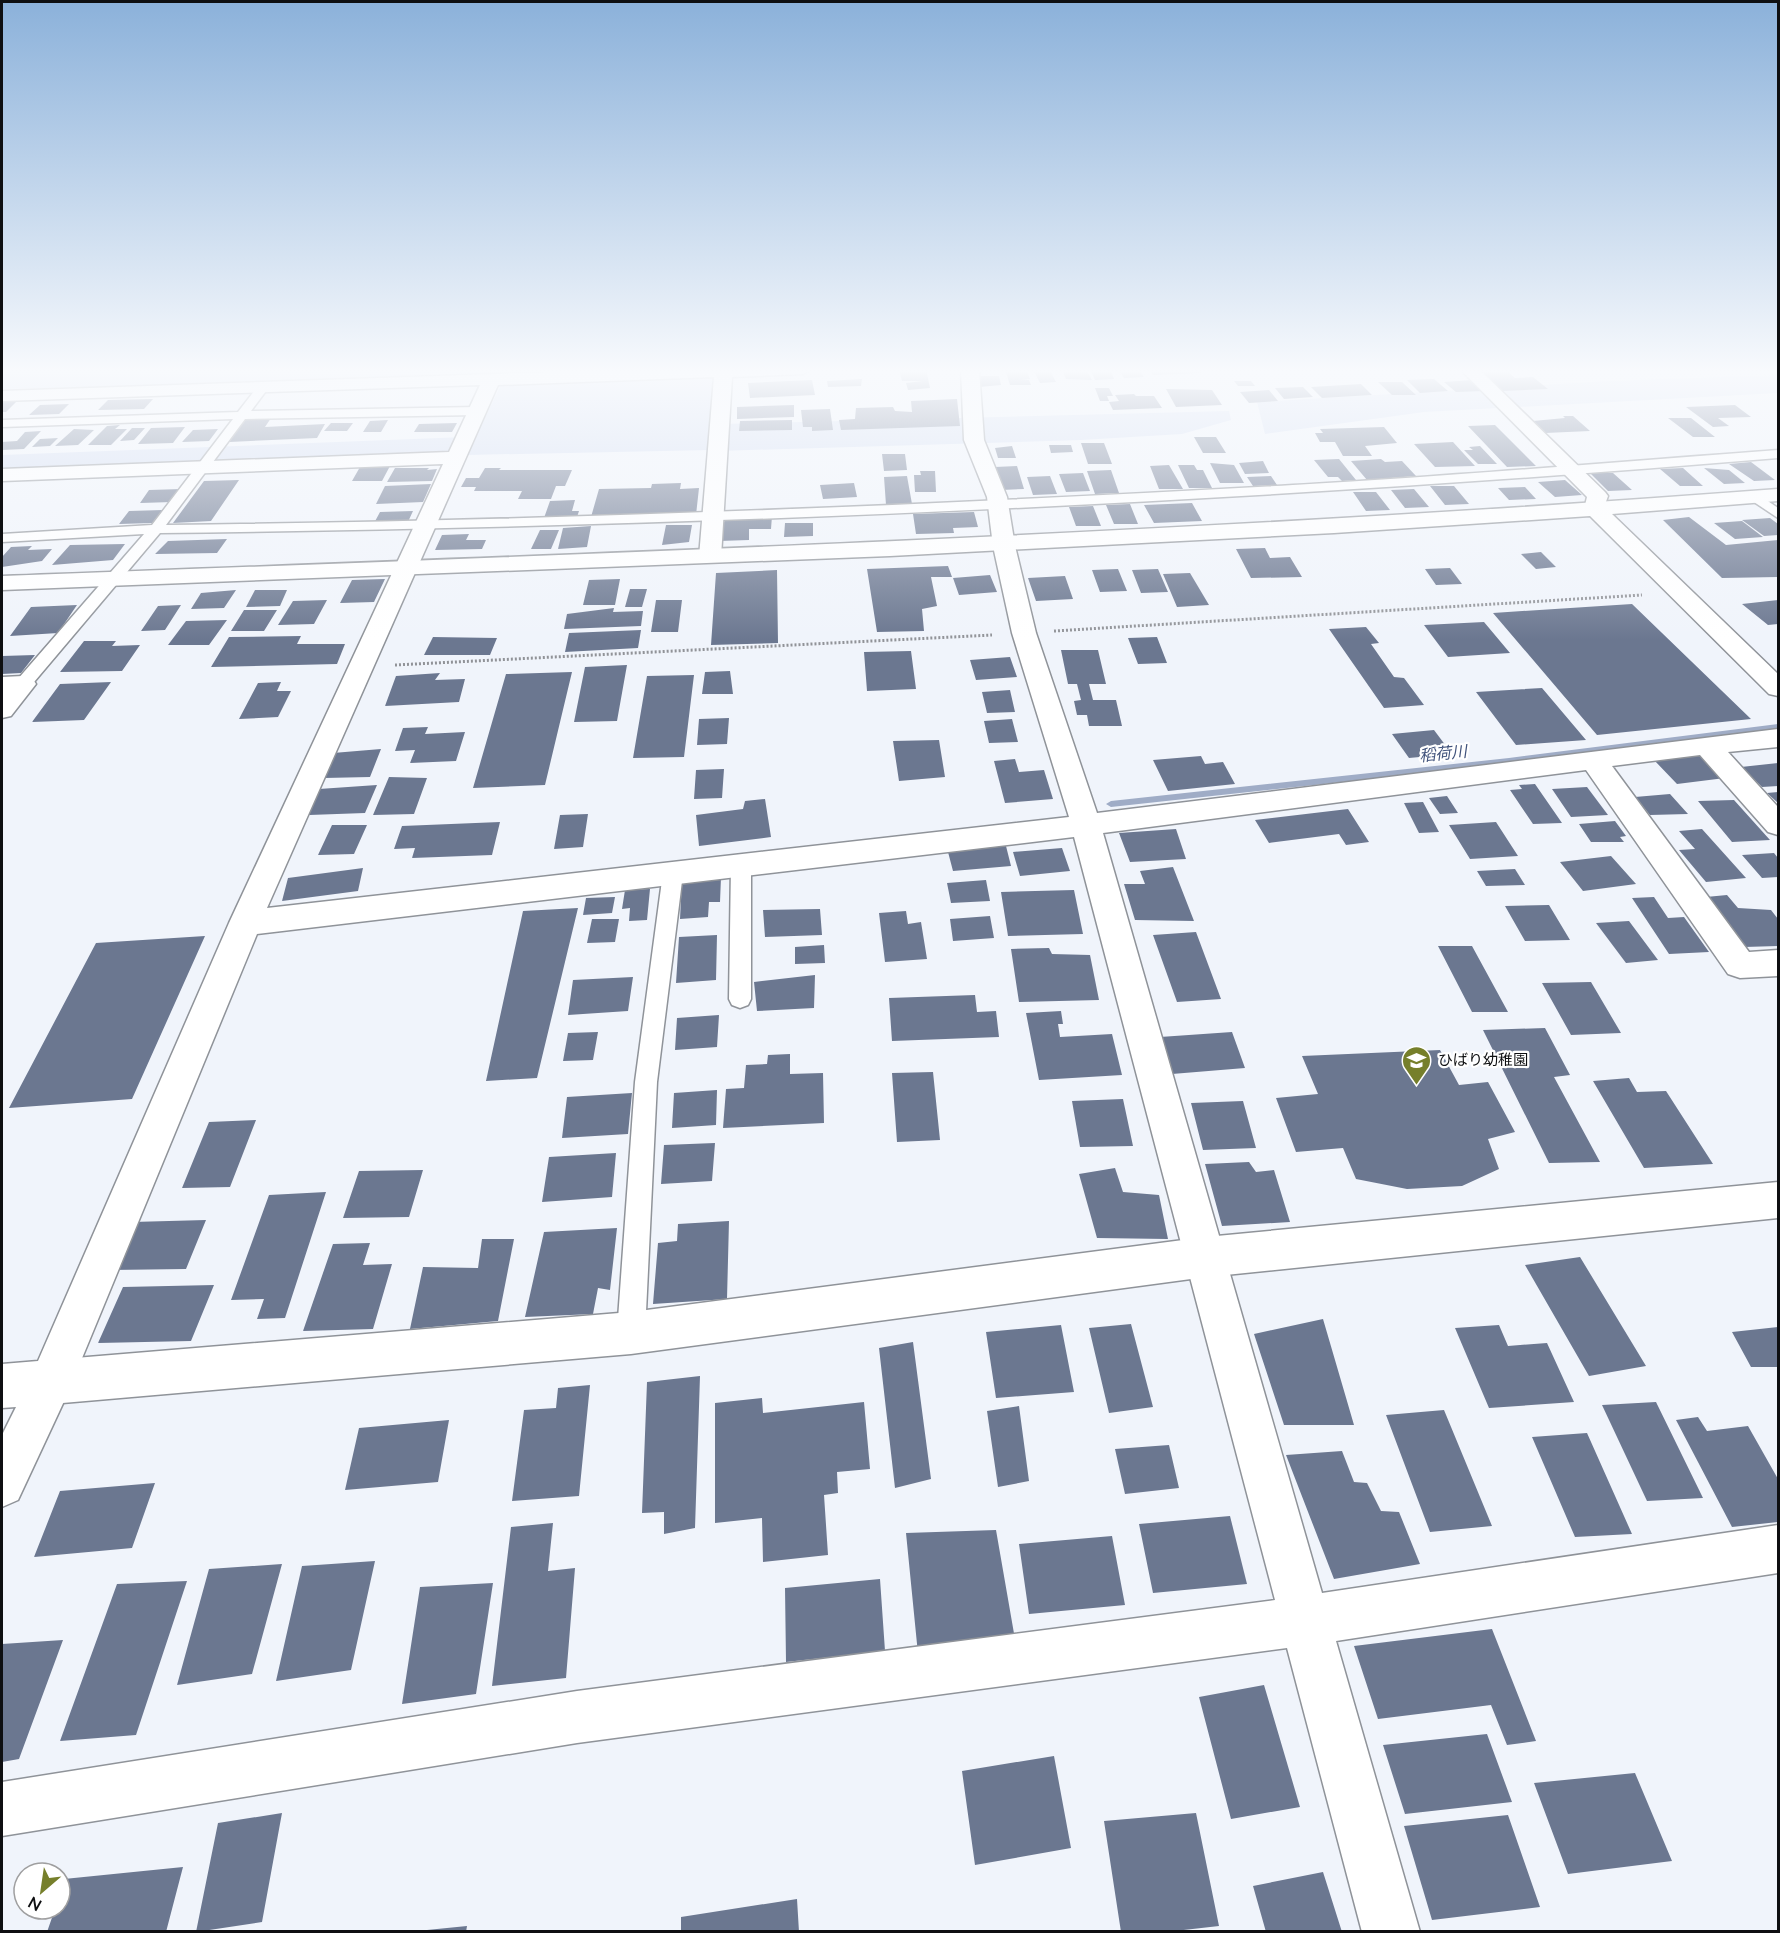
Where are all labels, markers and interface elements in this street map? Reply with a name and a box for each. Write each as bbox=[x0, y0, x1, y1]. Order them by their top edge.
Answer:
water label: 稻荷川 bbox=[1418, 740, 1470, 764]
school or university icon: ひばり幼稚園 bbox=[1401, 1044, 1433, 1086]
place label: ひばり幼稚園 bbox=[1438, 1050, 1528, 1068]
north arrow bbox=[12, 1861, 72, 1921]
text: N bbox=[24, 1893, 44, 1916]

